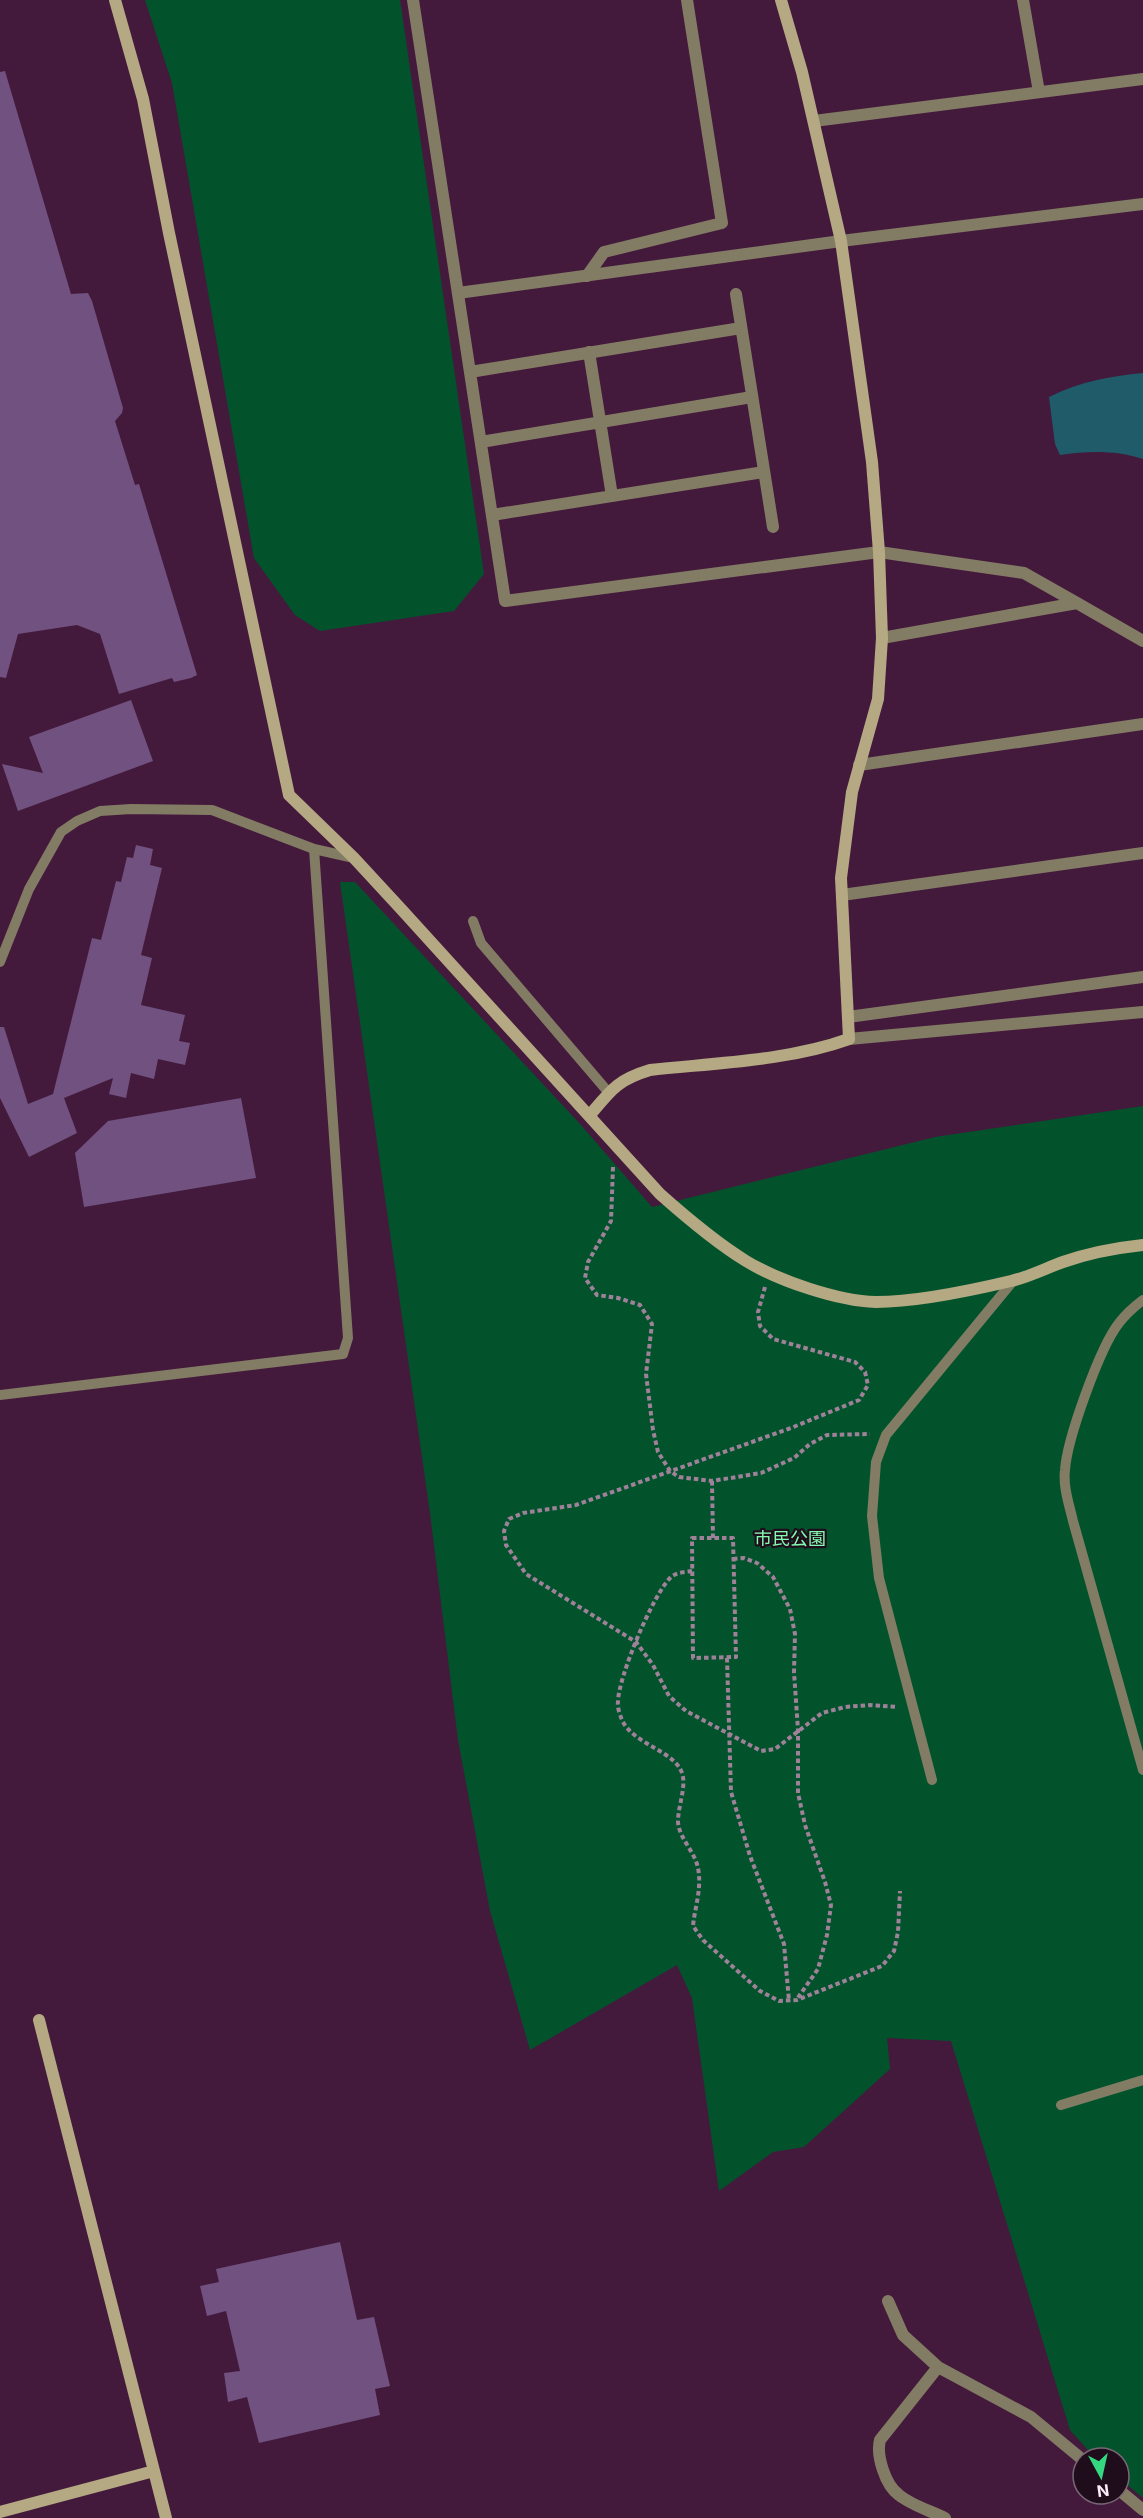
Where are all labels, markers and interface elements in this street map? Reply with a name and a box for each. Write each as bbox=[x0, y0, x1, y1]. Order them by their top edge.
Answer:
park label: 市民公園 bbox=[754, 1528, 826, 1549]
north arrow bbox=[1071, 2446, 1131, 2506]
text: N bbox=[1096, 2480, 1111, 2502]

